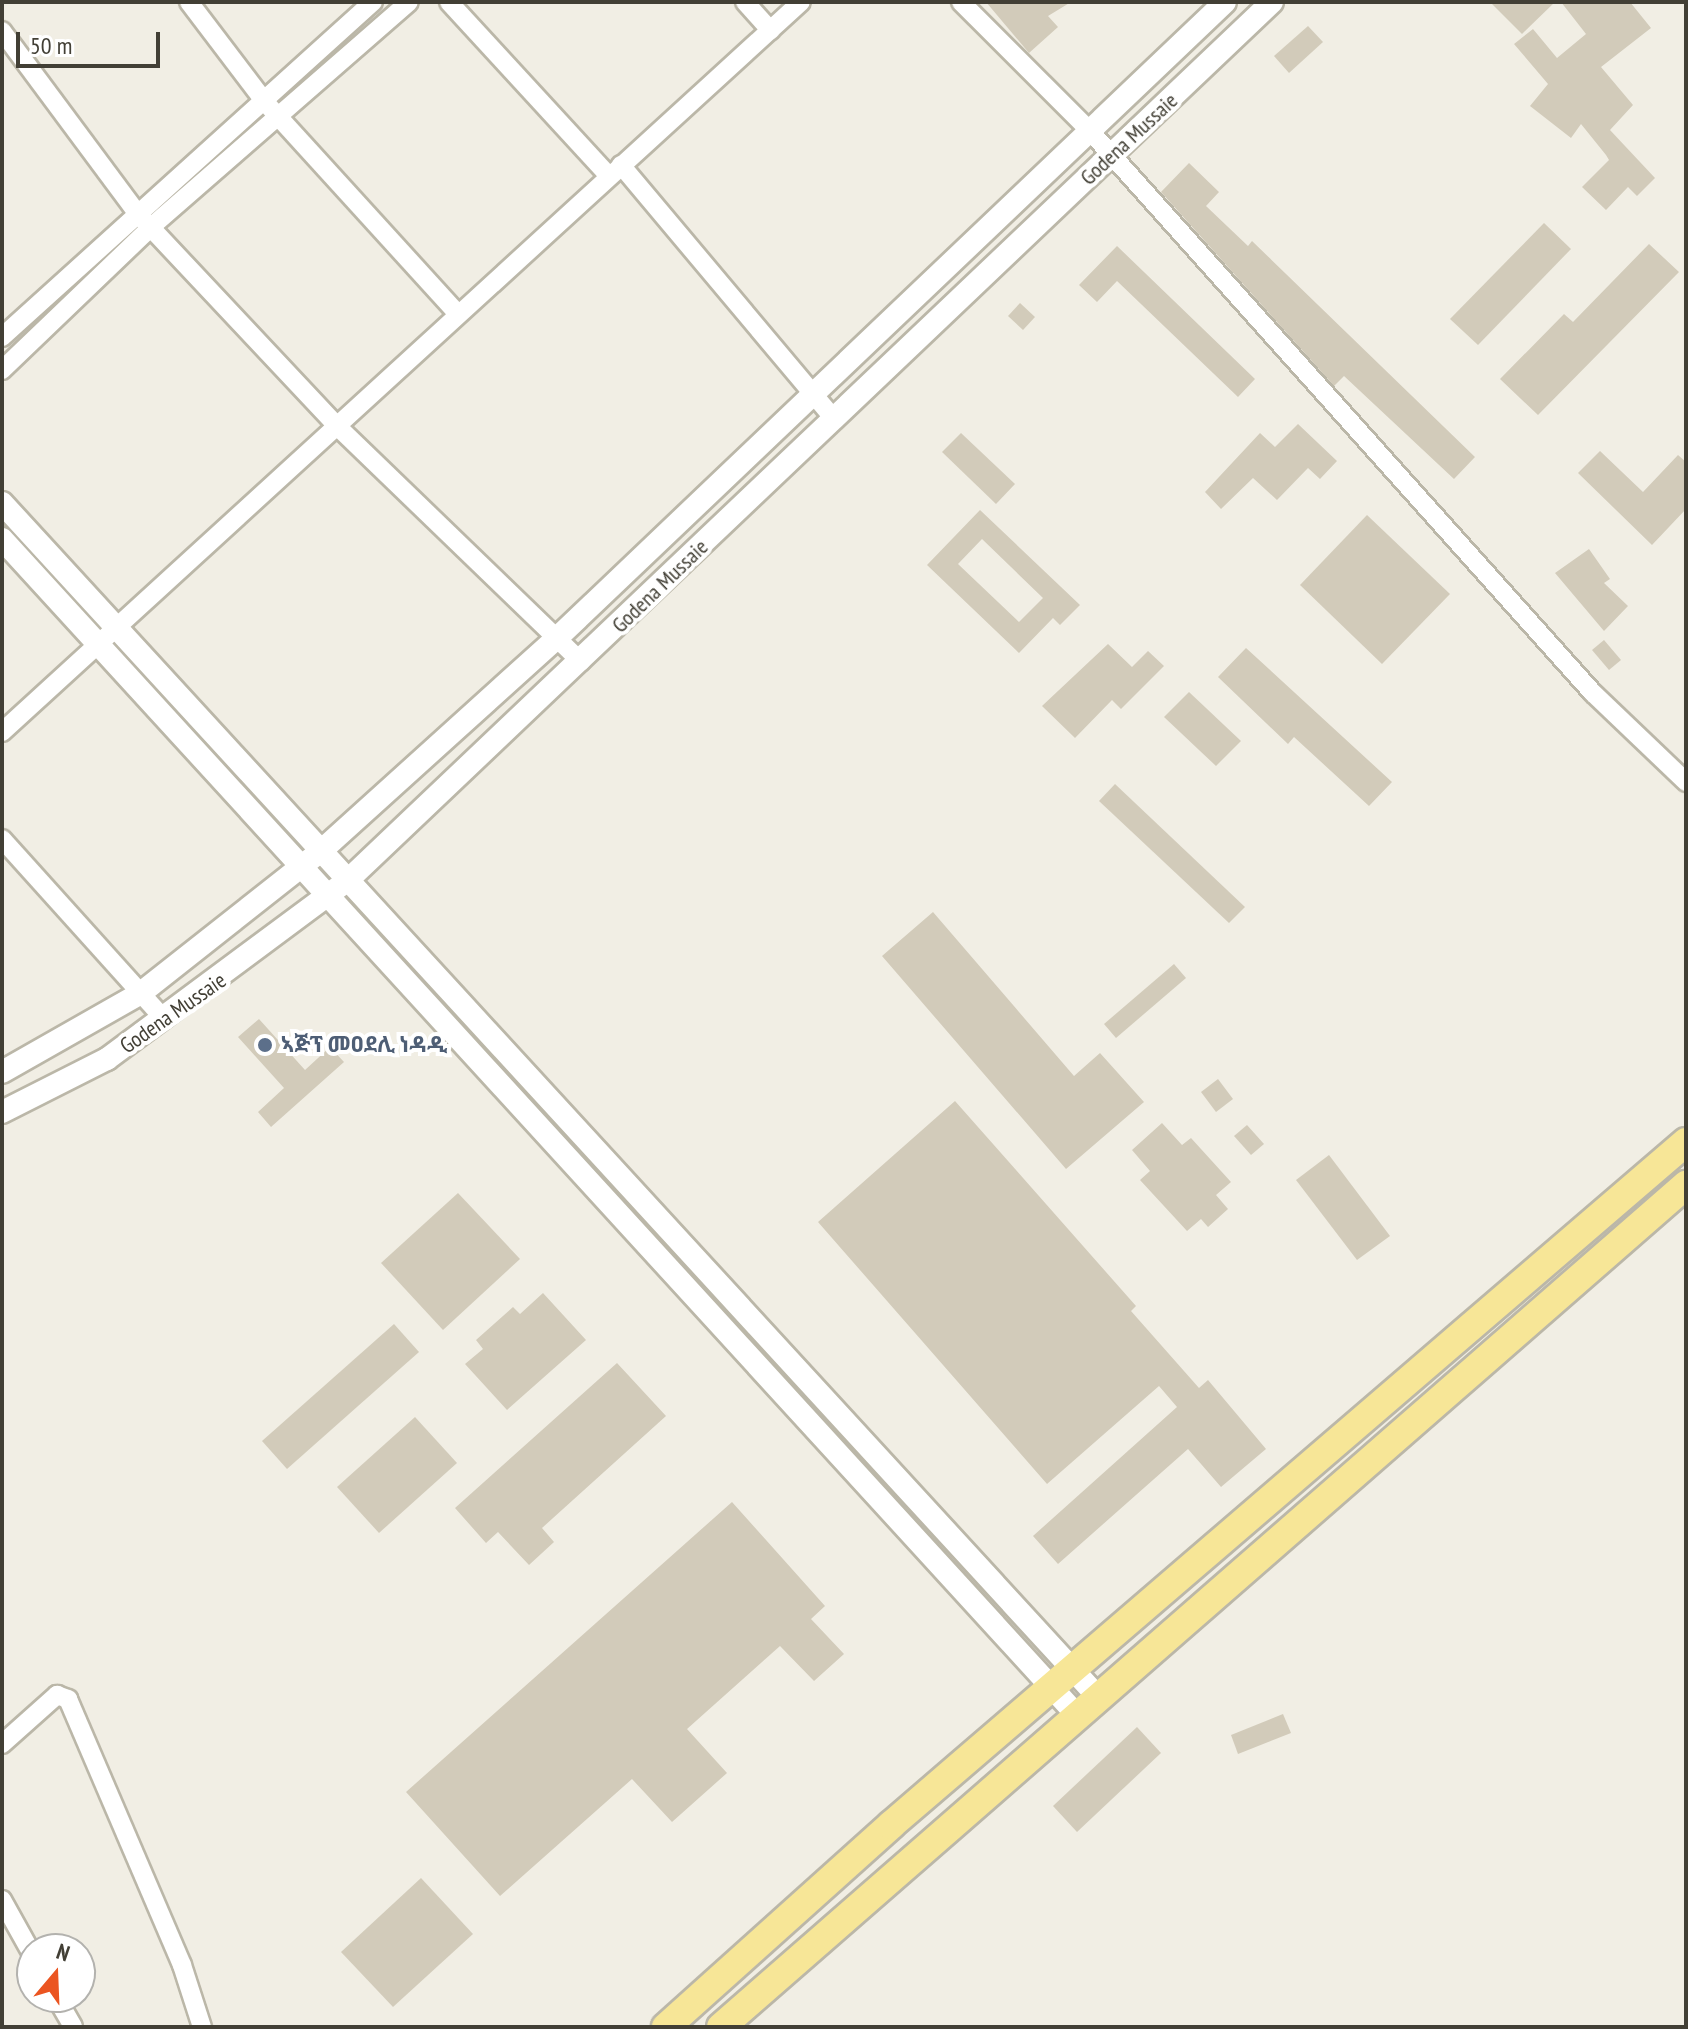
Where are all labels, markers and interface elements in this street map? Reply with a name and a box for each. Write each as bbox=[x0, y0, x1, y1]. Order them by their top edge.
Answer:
scale bar bbox=[20, 16, 164, 66]
text: 50 m bbox=[30, 30, 72, 61]
street label: Godena Mussaie bbox=[1075, 87, 1183, 191]
street label: Godena Mussaie bbox=[607, 534, 713, 638]
street label: Godena Mussaie bbox=[115, 967, 231, 1059]
place label: ኣጅፕ መዐደሊ ነዳዲ bbox=[281, 1032, 447, 1058]
marker: ኣጅፕ መዐደሊ ነዳዲ bbox=[256, 1036, 274, 1054]
north arrow bbox=[16, 1933, 96, 2013]
text: N bbox=[53, 1937, 73, 1967]

